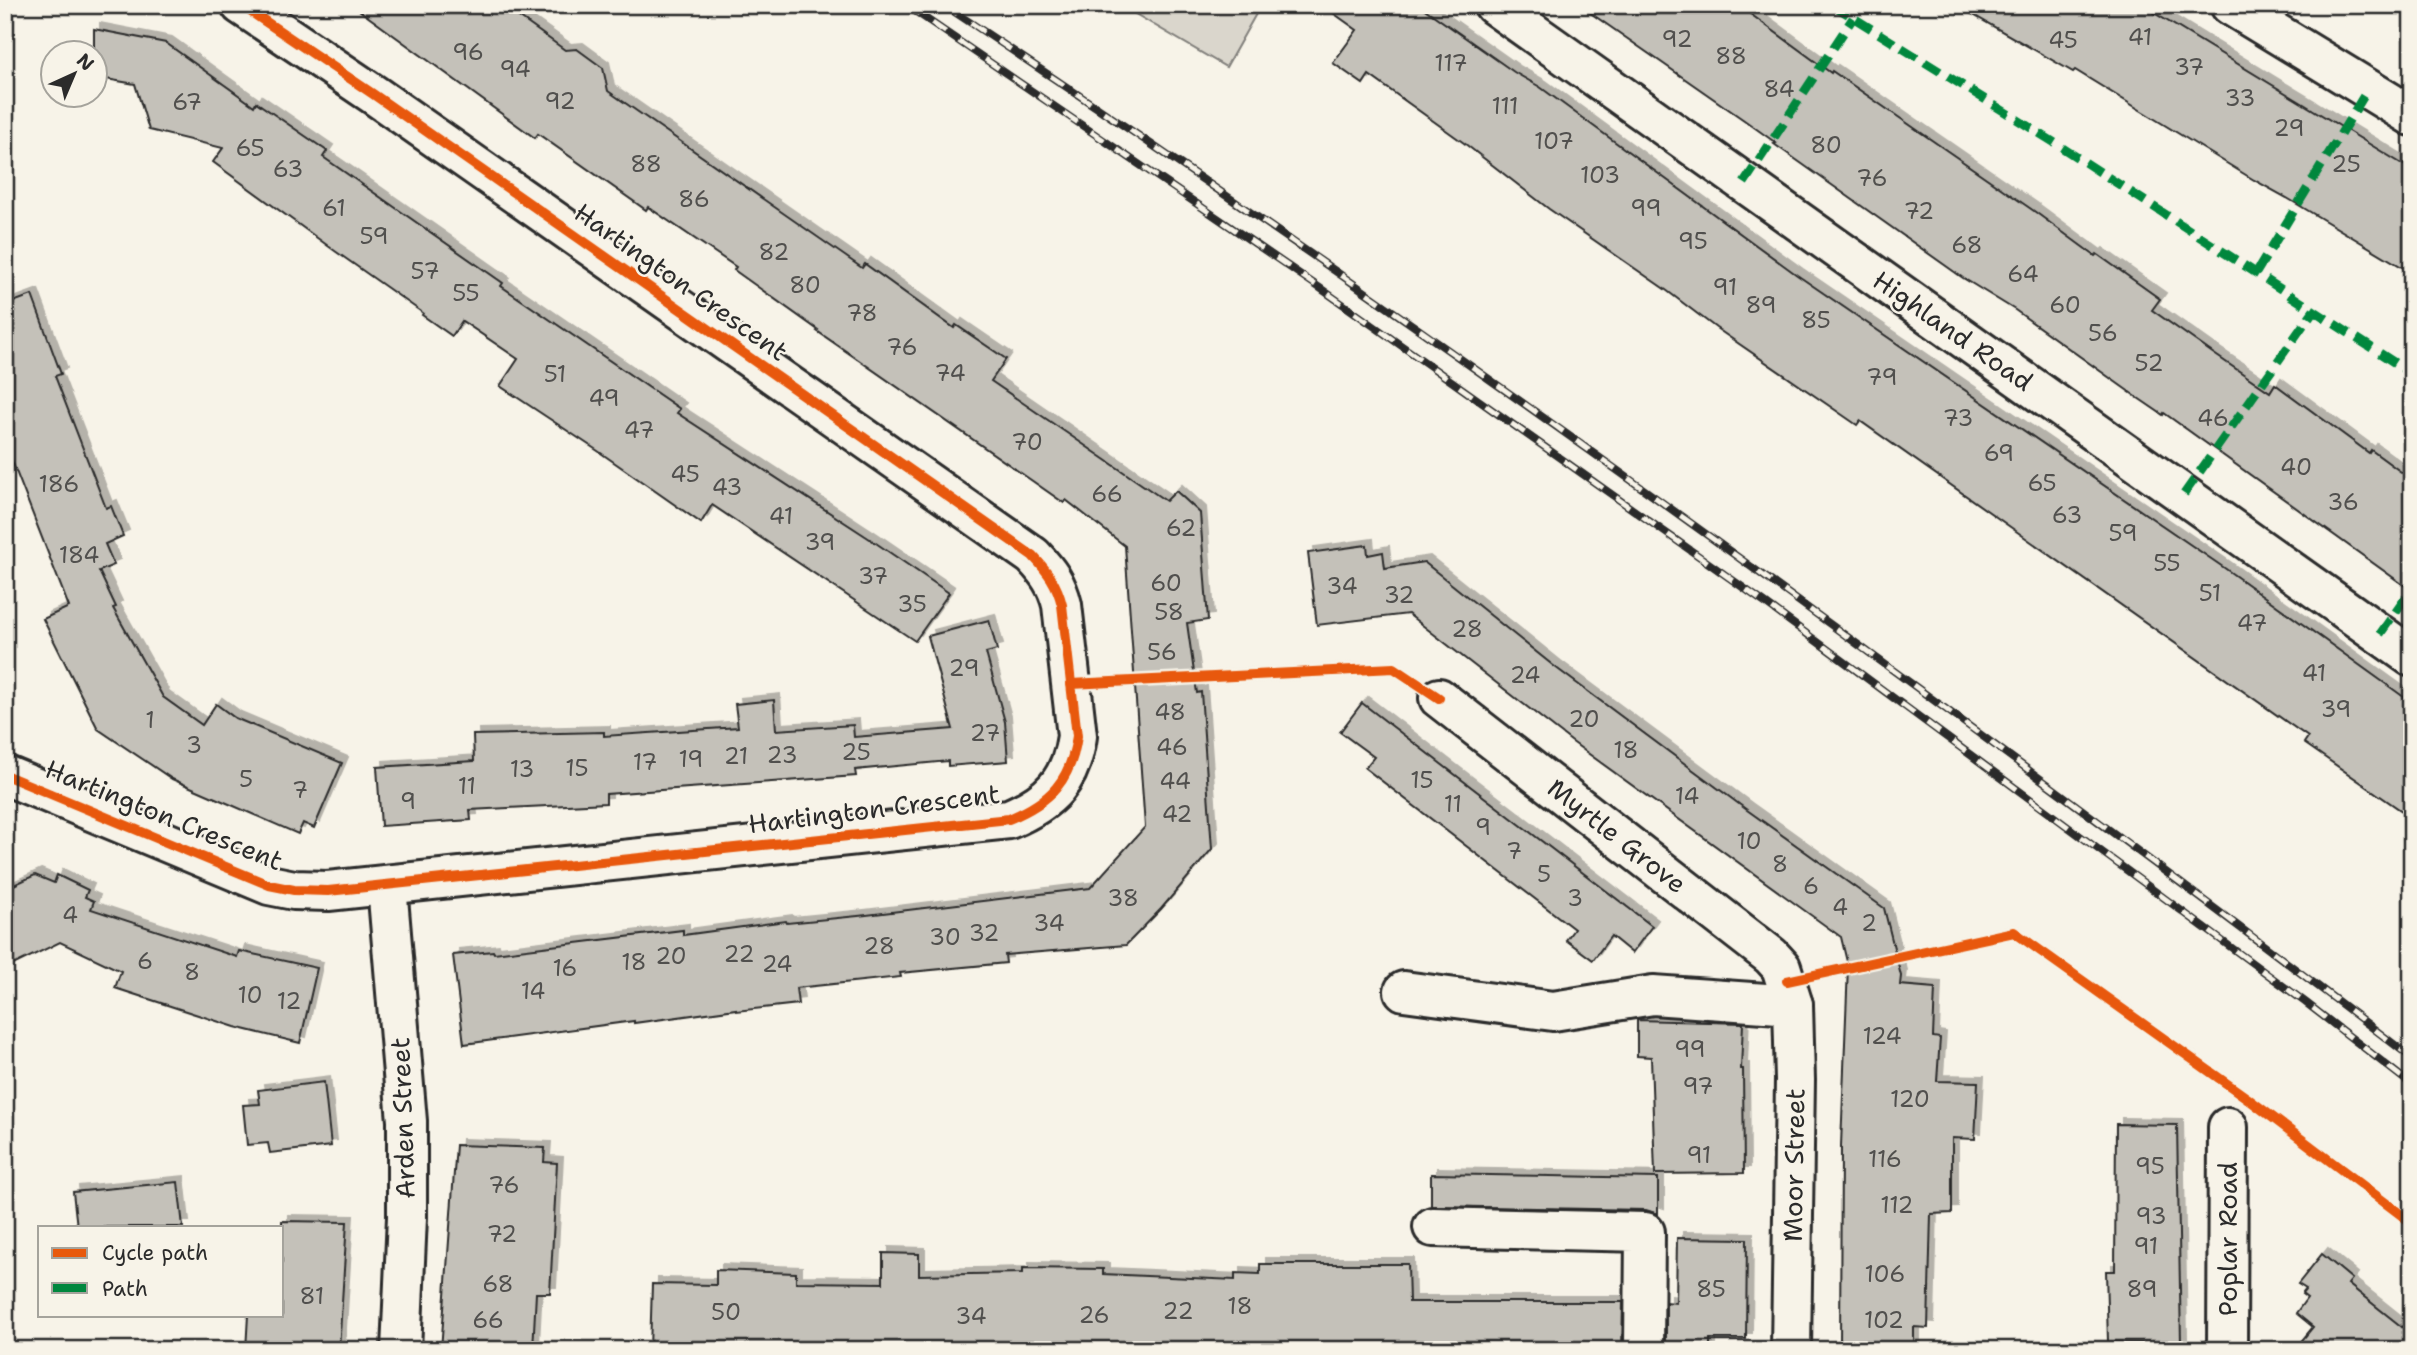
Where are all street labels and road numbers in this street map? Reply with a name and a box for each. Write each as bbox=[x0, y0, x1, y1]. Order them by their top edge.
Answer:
street label: Hartington Crescent bbox=[568, 195, 795, 368]
street label: Highland Road bbox=[1866, 262, 2040, 399]
street label: Hartington Crescent bbox=[40, 751, 288, 878]
street label: Myrtle Grove bbox=[1541, 770, 1694, 901]
street label: Hartington Crescent bbox=[746, 776, 1002, 841]
street label: Arden Street bbox=[382, 1037, 423, 1199]
street label: Moor Street bbox=[1775, 1088, 1812, 1242]
street label: Poplar Road bbox=[2210, 1162, 2245, 1316]

